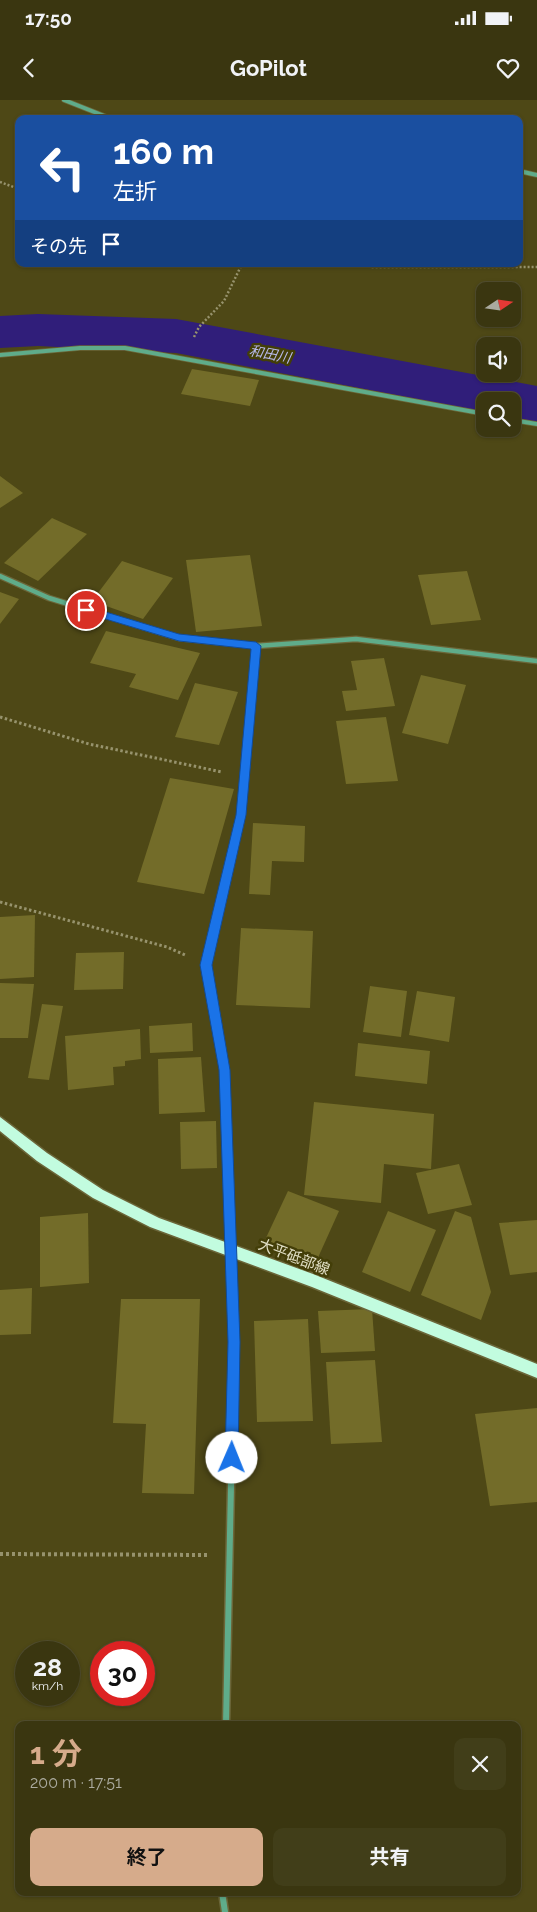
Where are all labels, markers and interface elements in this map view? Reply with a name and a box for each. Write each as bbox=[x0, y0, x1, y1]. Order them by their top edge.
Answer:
text: 17:50 bbox=[25, 7, 72, 29]
icon: back bbox=[15, 54, 43, 82]
icon: heart bbox=[494, 54, 522, 82]
text: GoPilot bbox=[230, 55, 307, 81]
text: 160 m bbox=[113, 131, 214, 172]
icon: left bbox=[30, 135, 95, 200]
text: 左折 bbox=[113, 178, 157, 204]
icon: arrive bbox=[97, 230, 125, 258]
text: その先 bbox=[30, 235, 87, 257]
north arrow bbox=[476, 282, 521, 328]
map controls bbox=[476, 282, 521, 437]
button: sound bbox=[476, 337, 521, 382]
water label: 和田川 bbox=[248, 342, 294, 366]
button: search bbox=[476, 392, 521, 437]
pin bbox=[65, 589, 107, 631]
icon: arrive bbox=[72, 596, 100, 624]
street label: 大平砥部線 bbox=[256, 1235, 332, 1279]
position arrow bbox=[205, 1431, 257, 1483]
speed limit sign: 30 bbox=[90, 1641, 155, 1706]
text: 28 bbox=[33, 1652, 62, 1682]
text: km/h bbox=[32, 1679, 63, 1693]
text: 1 分 bbox=[30, 1736, 82, 1771]
button: close bbox=[454, 1738, 506, 1790]
text: 200 m · 17:51 bbox=[30, 1773, 122, 1792]
button: 終了 bbox=[30, 1828, 263, 1886]
button: 共有 bbox=[273, 1828, 506, 1886]

